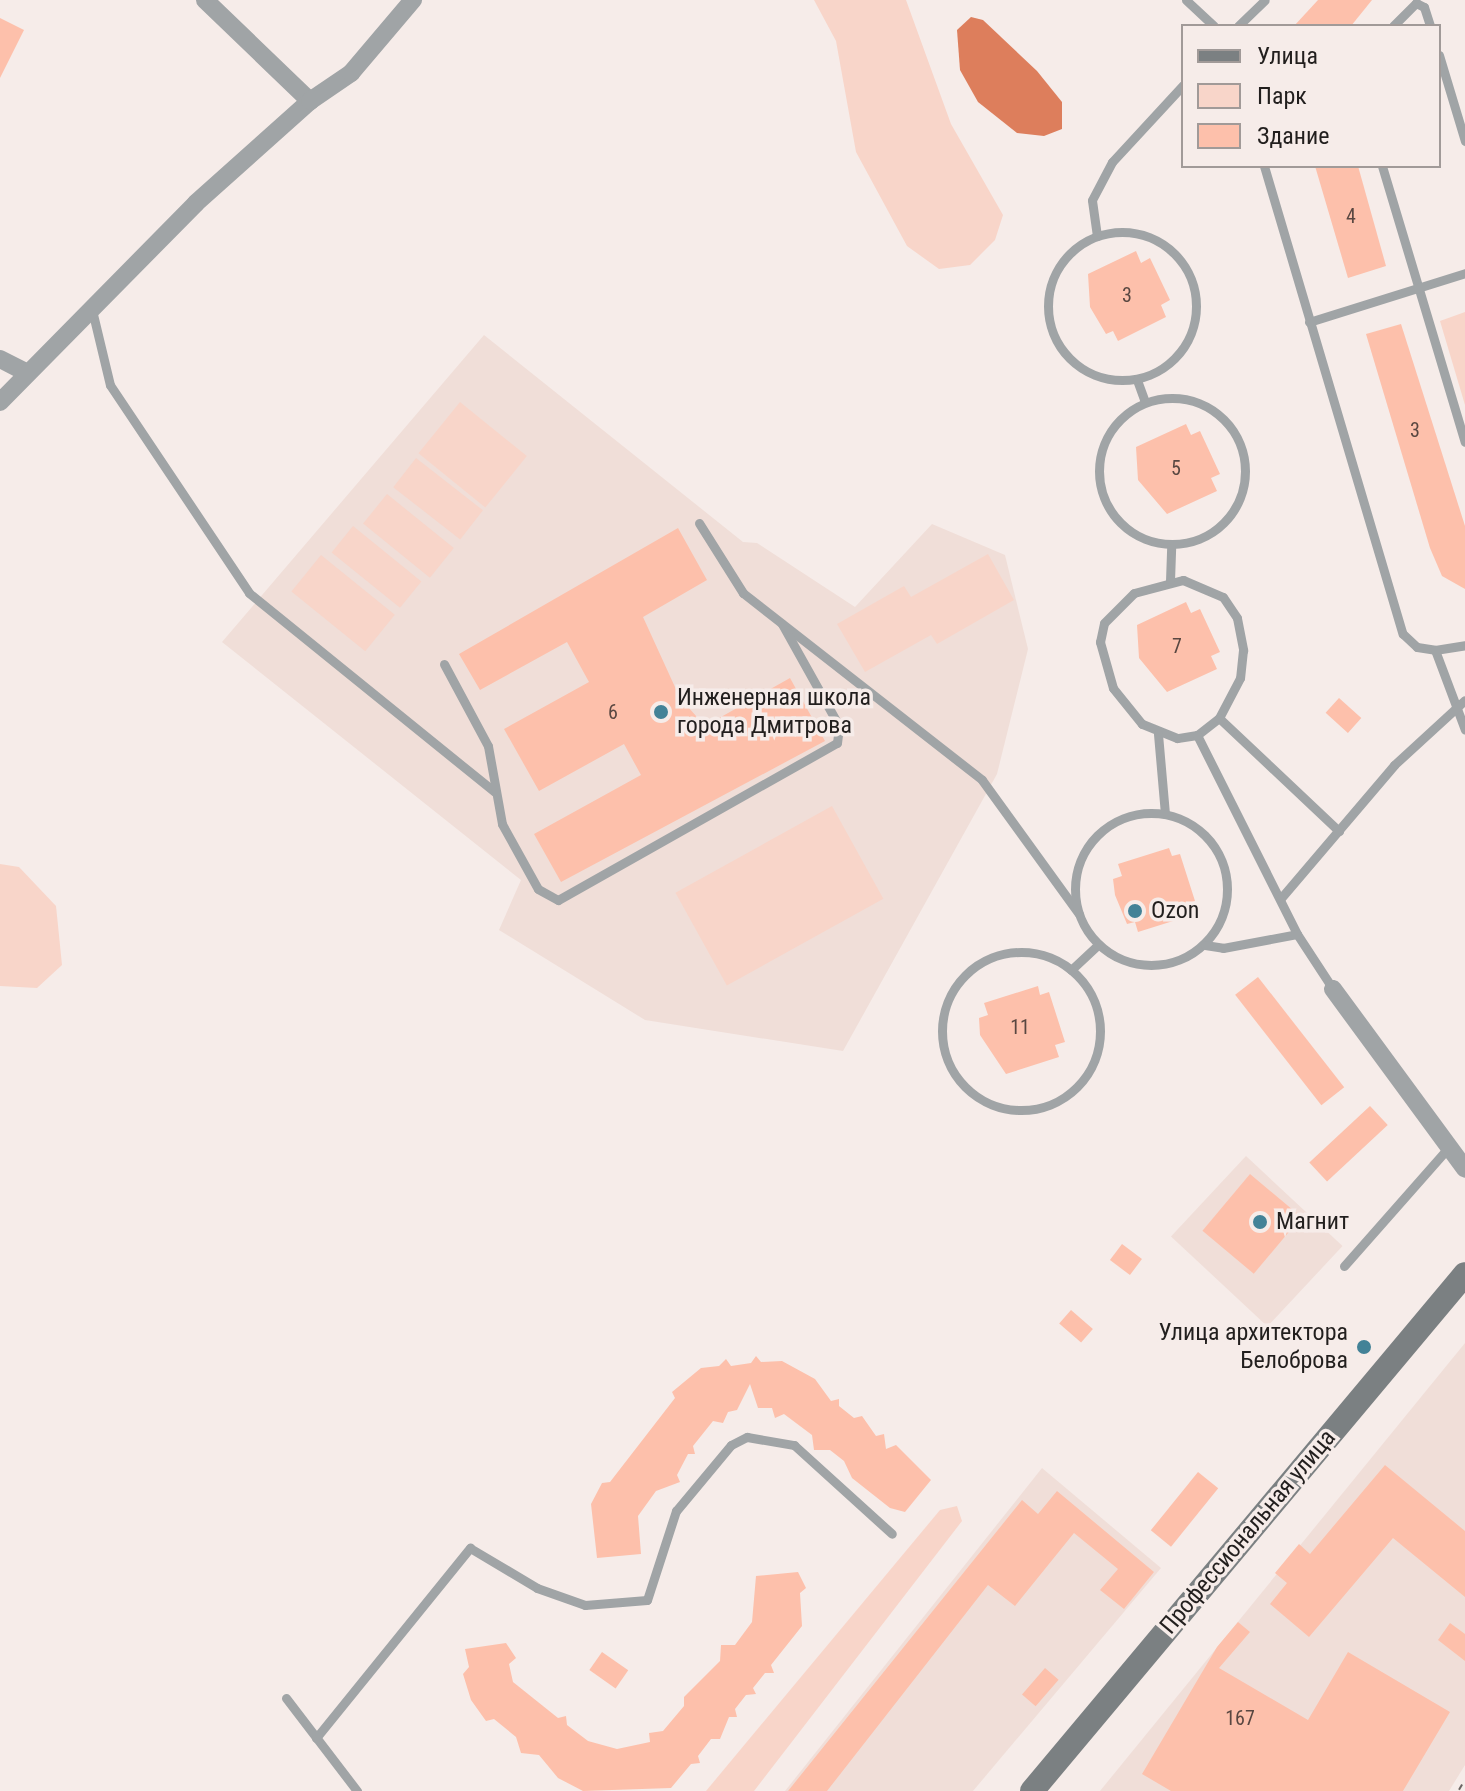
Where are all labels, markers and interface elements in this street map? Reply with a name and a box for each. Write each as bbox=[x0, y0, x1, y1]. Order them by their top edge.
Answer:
legend bbox=[1181, 24, 1441, 168]
text: Улица bbox=[1257, 42, 1318, 70]
text: Парк bbox=[1257, 82, 1307, 110]
text: Здание bbox=[1257, 122, 1329, 150]
house number: 4 bbox=[1346, 204, 1356, 228]
house number: 3 bbox=[1122, 283, 1132, 307]
house number: 3 bbox=[1410, 418, 1420, 442]
house number: 5 bbox=[1171, 456, 1181, 480]
house number: 7 bbox=[1172, 634, 1182, 658]
place label: Инженерная школа города Дмитрова bbox=[677, 684, 871, 740]
house number: 6 bbox=[608, 700, 618, 724]
marker: Инженерная школа города Дмитрова bbox=[652, 703, 670, 721]
place label: Ozon bbox=[1151, 897, 1199, 925]
marker: Ozon bbox=[1126, 902, 1144, 920]
house number: 11 bbox=[1010, 1015, 1030, 1039]
place label: Магнит bbox=[1276, 1208, 1349, 1236]
marker: Магнит bbox=[1251, 1213, 1269, 1231]
place label: Улица архитектора Белоброва bbox=[1159, 1319, 1348, 1375]
marker: Улица архитектора Белоброва bbox=[1355, 1338, 1373, 1356]
street label: Профессиональная улица bbox=[1154, 1424, 1342, 1640]
house number: 167 bbox=[1225, 1706, 1255, 1730]

